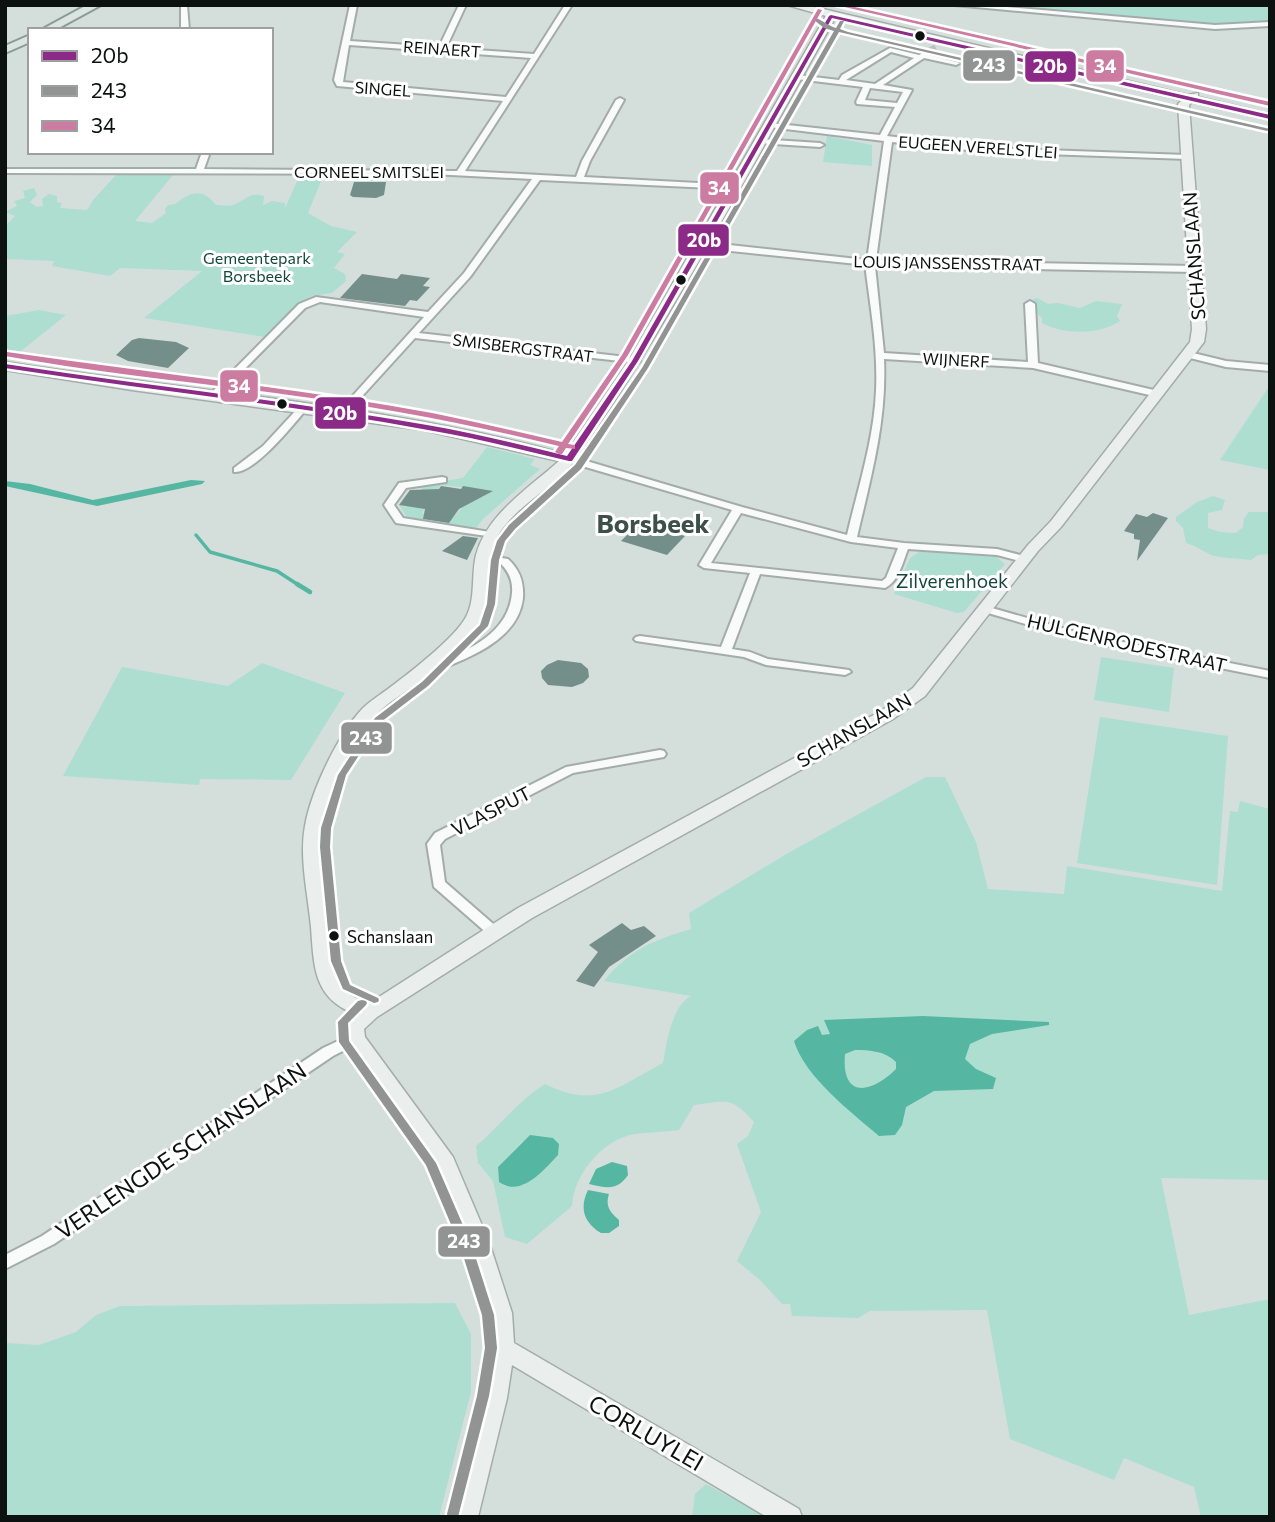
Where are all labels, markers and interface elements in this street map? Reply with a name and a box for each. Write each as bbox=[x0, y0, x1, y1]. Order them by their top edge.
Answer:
legend bbox=[28, 28, 273, 154]
unlabelled marker bbox=[913, 29, 927, 43]
street label: REINAERT bbox=[402, 36, 482, 61]
text: 20b bbox=[91, 42, 129, 67]
line badge: 243 bbox=[962, 49, 1016, 82]
line badge: 34 bbox=[1085, 49, 1125, 83]
line badge: 20b bbox=[1024, 50, 1077, 83]
text: 243 bbox=[972, 53, 1006, 76]
text: 20b bbox=[1033, 54, 1067, 77]
text: 34 bbox=[1094, 54, 1117, 77]
text: 243 bbox=[91, 77, 127, 102]
street label: SINGEL bbox=[354, 77, 412, 100]
text: 34 bbox=[91, 112, 116, 137]
street label: EUGEEN VERELSTLEI bbox=[898, 131, 1058, 162]
street label: CORNEEL SMITSLEI bbox=[294, 162, 444, 181]
line badge: 34 bbox=[699, 171, 740, 205]
text: 34 bbox=[708, 176, 731, 199]
street label: SCHANSLAAN bbox=[1178, 191, 1209, 321]
line badge: 20b bbox=[677, 223, 730, 257]
text: 20b bbox=[687, 228, 721, 251]
park label: Gemeentepark Borsbeek bbox=[203, 248, 311, 285]
street label: LOUIS JANSSENSSTRAAT bbox=[853, 251, 1043, 274]
unlabelled marker bbox=[674, 273, 688, 287]
street label: SMISBERGSTRAAT bbox=[452, 329, 595, 366]
street label: WIJNERF bbox=[922, 348, 990, 371]
line badge: 34 bbox=[219, 369, 259, 403]
text: 34 bbox=[228, 374, 251, 397]
line badge: 20b bbox=[314, 396, 367, 430]
unlabelled marker bbox=[275, 397, 289, 411]
text: 20b bbox=[323, 401, 357, 424]
district label: Borsbeek bbox=[597, 507, 710, 538]
park label: Zilverenhoek bbox=[896, 569, 1008, 592]
street label: HULGENRODESTRAAT bbox=[1025, 608, 1229, 677]
street label: SCHANSLAAN bbox=[792, 688, 915, 772]
line badge: 243 bbox=[340, 721, 393, 755]
text: 243 bbox=[349, 726, 383, 749]
street label: VLASPUT bbox=[447, 781, 534, 840]
place label: Schanslaan bbox=[347, 926, 433, 947]
marker: Schanslaan bbox=[327, 929, 341, 943]
street label: VERLENGDE SCHANSLAAN bbox=[50, 1056, 311, 1245]
line badge: 243 bbox=[437, 1225, 491, 1258]
text: 243 bbox=[447, 1229, 481, 1252]
street label: CORLUYLEI bbox=[584, 1388, 709, 1476]

